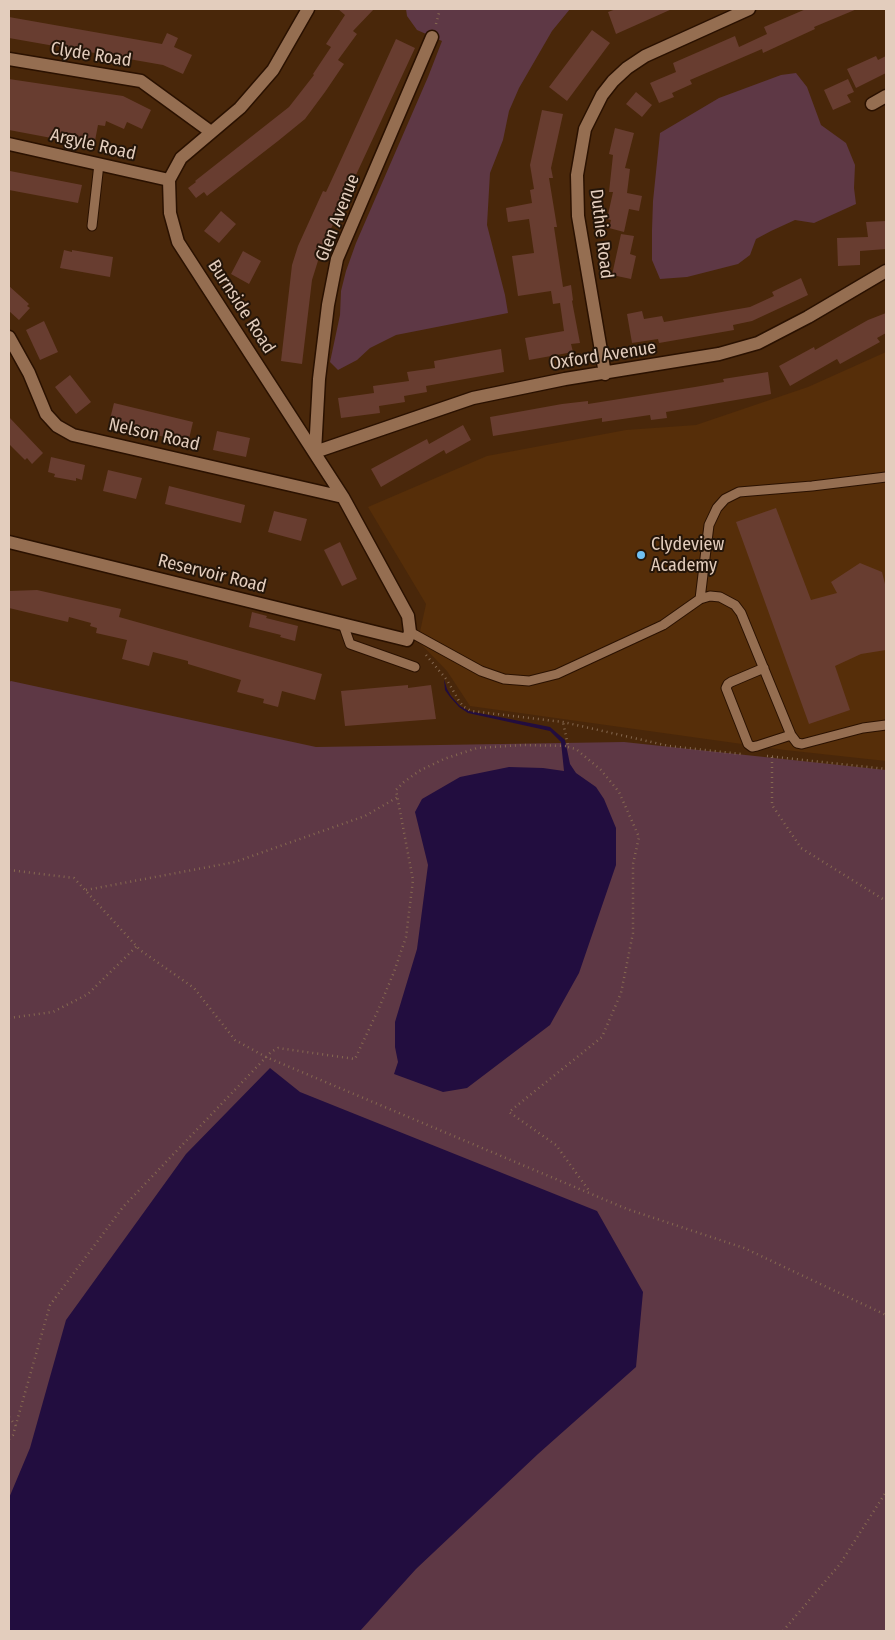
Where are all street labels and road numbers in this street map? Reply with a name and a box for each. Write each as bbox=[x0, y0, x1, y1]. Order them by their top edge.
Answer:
street label: Clyde Road bbox=[49, 38, 133, 72]
street label: Argyle Road bbox=[48, 125, 138, 165]
street label: Glen Avenue bbox=[311, 171, 365, 265]
street label: Duthie Road bbox=[585, 188, 617, 280]
street label: Burnside Road bbox=[203, 256, 279, 358]
street label: Oxford Avenue bbox=[548, 337, 658, 375]
street label: Nelson Road bbox=[106, 414, 202, 456]
street label: Reservoir Road bbox=[156, 550, 268, 598]

